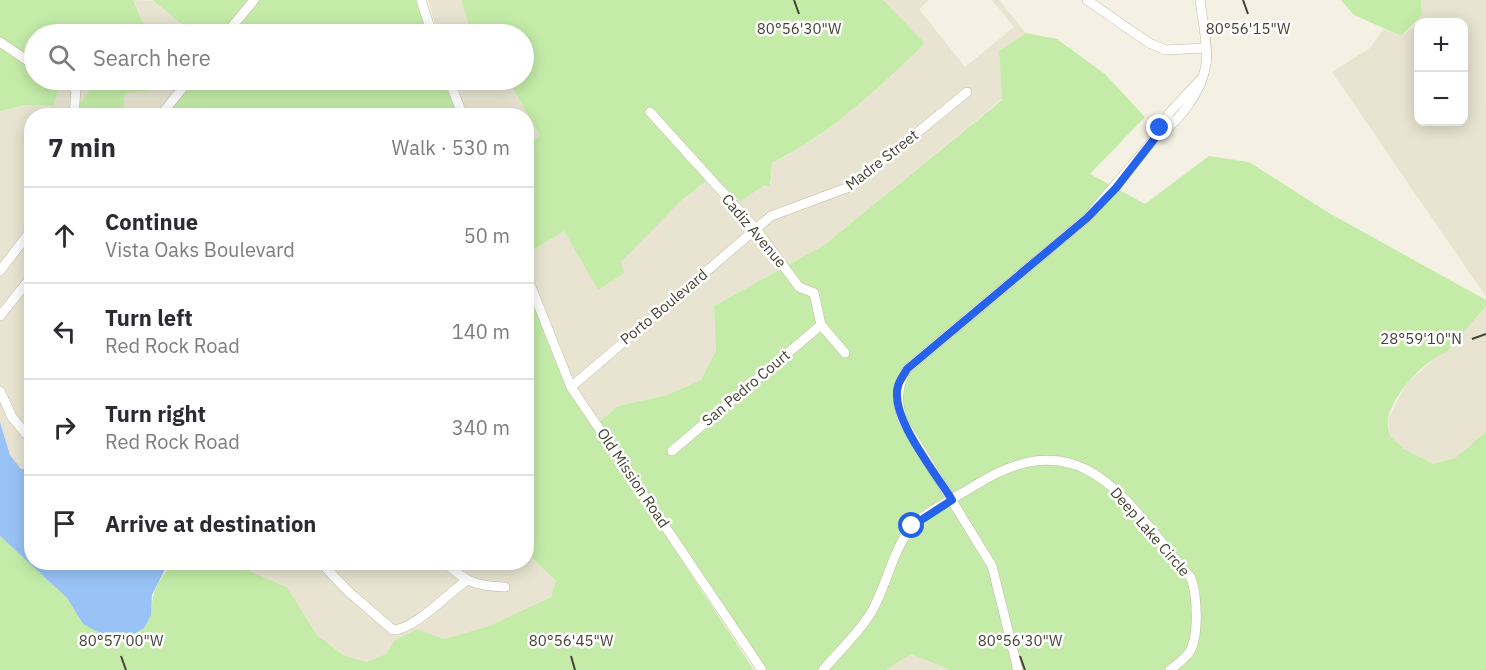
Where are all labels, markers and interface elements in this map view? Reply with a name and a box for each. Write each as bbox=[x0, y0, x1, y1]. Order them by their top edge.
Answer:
map controls bbox=[1414, 18, 1468, 126]
button: + bbox=[1414, 18, 1468, 72]
text: 80°56'30"W bbox=[757, 19, 842, 38]
text: 80°56'15"W bbox=[1206, 19, 1291, 38]
search box bbox=[24, 24, 534, 90]
icon: search bbox=[45, 41, 78, 74]
text: Search here bbox=[93, 43, 211, 72]
button: − bbox=[1414, 72, 1468, 126]
route end bbox=[1146, 114, 1172, 140]
street label: Madre Street bbox=[841, 125, 922, 194]
text: 7 min bbox=[48, 130, 116, 164]
text: Walk · 530 m bbox=[392, 134, 510, 161]
street label: Cadiz Avenue bbox=[718, 190, 791, 271]
text: Continue bbox=[105, 207, 198, 236]
icon: ahead bbox=[48, 219, 81, 252]
text: 50 m bbox=[464, 222, 510, 249]
text: Vista Oaks Boulevard bbox=[105, 236, 295, 263]
street label: Porto Boulevard bbox=[616, 265, 711, 349]
text: Turn left bbox=[105, 303, 193, 332]
icon: left bbox=[48, 315, 81, 348]
text: 140 m bbox=[452, 318, 510, 345]
text: 28°59'10"N bbox=[1380, 329, 1462, 348]
text: Red Rock Road bbox=[105, 332, 240, 359]
street label: San Pedro Court bbox=[698, 345, 794, 430]
text: Turn right bbox=[105, 399, 206, 428]
icon: right bbox=[48, 411, 81, 444]
text: 340 m bbox=[452, 414, 510, 441]
street label: Old Mission Road bbox=[593, 424, 674, 531]
text: Red Rock Road bbox=[105, 428, 240, 455]
street label: Deep Lake Circle bbox=[1106, 483, 1194, 580]
icon: arrive bbox=[48, 507, 81, 540]
text: Arrive at destination bbox=[105, 509, 316, 538]
route start bbox=[898, 512, 924, 538]
text: 80°57'00"W bbox=[79, 631, 164, 650]
text: 80°56'45"W bbox=[529, 631, 614, 650]
text: 80°56'30"W bbox=[978, 631, 1063, 650]

